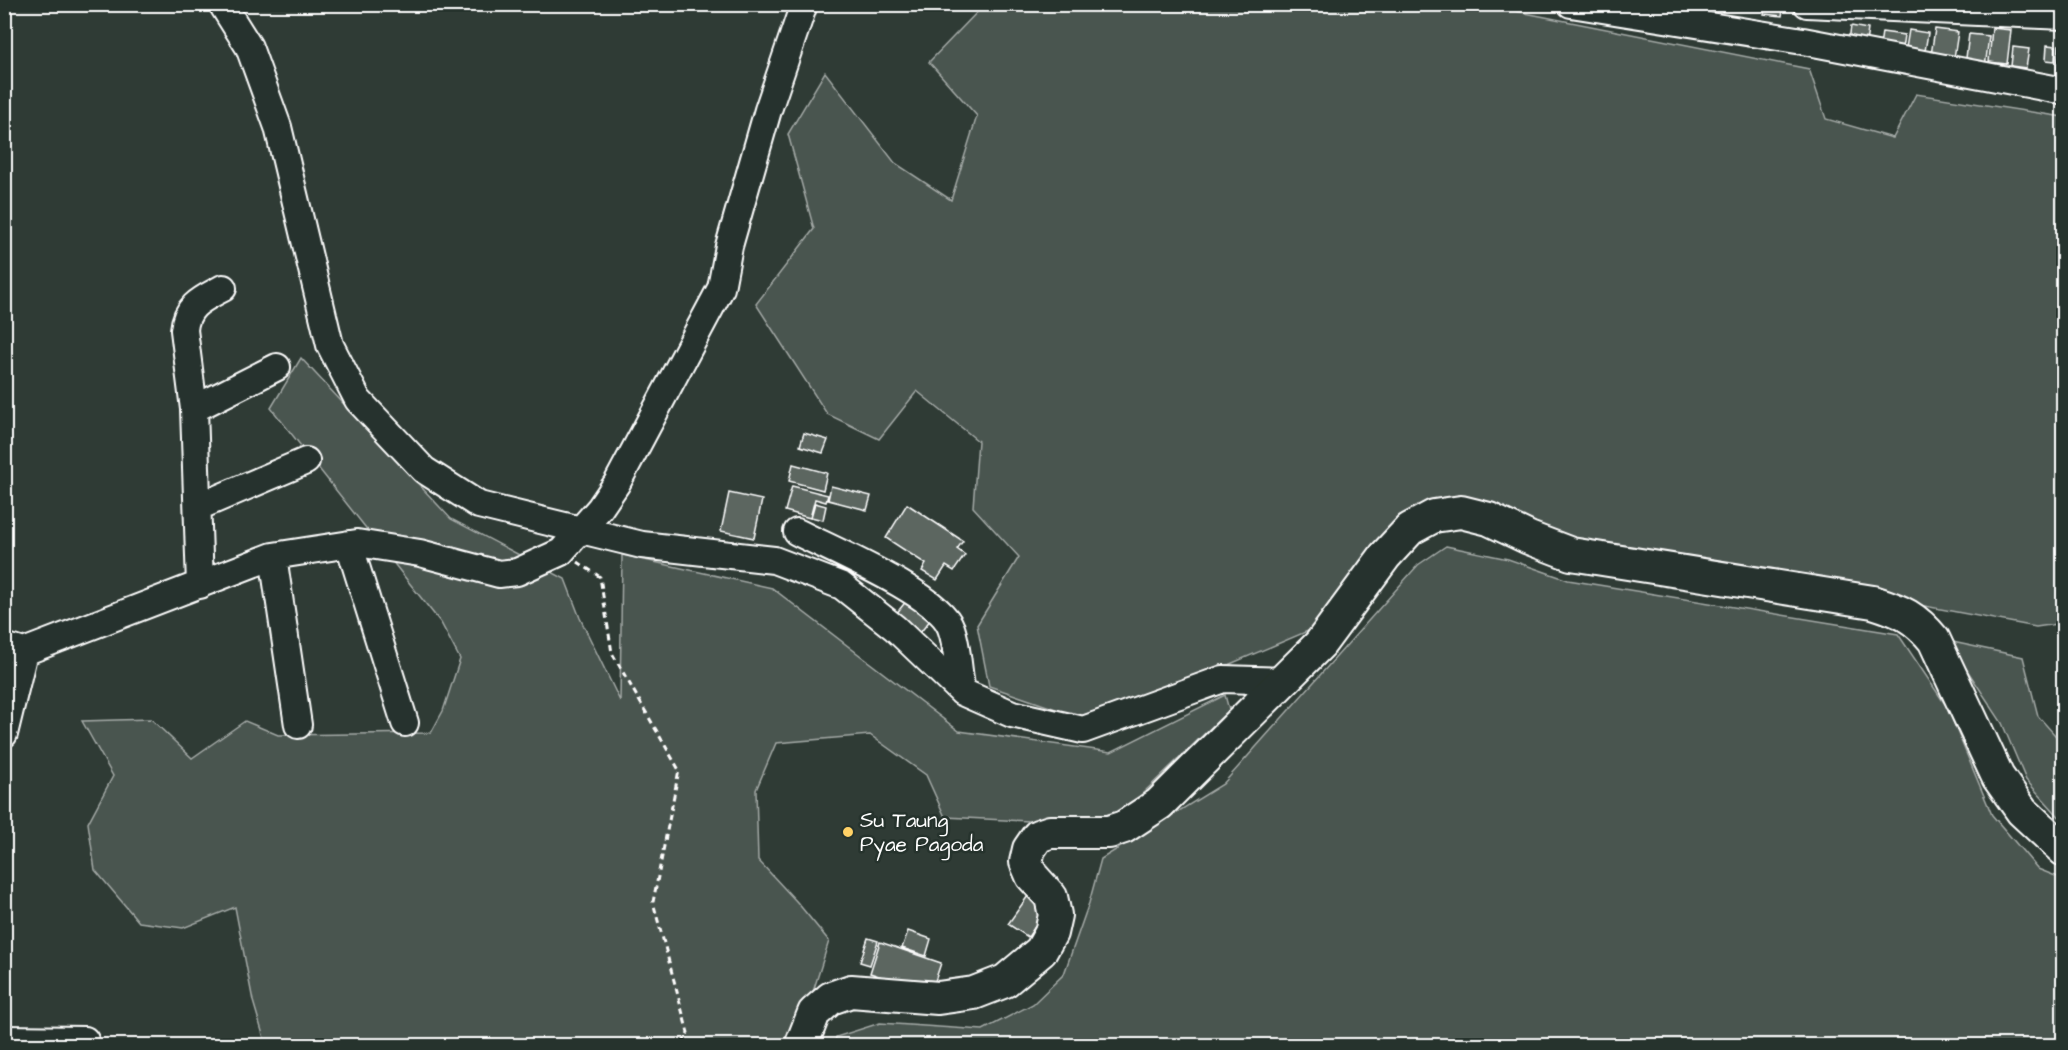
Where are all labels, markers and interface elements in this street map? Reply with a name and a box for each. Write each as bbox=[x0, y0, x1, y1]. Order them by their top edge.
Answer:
place label: Su Taung Pyae Pagoda bbox=[860, 806, 984, 861]
marker: Su Taung Pyae Pagoda bbox=[841, 825, 855, 839]

